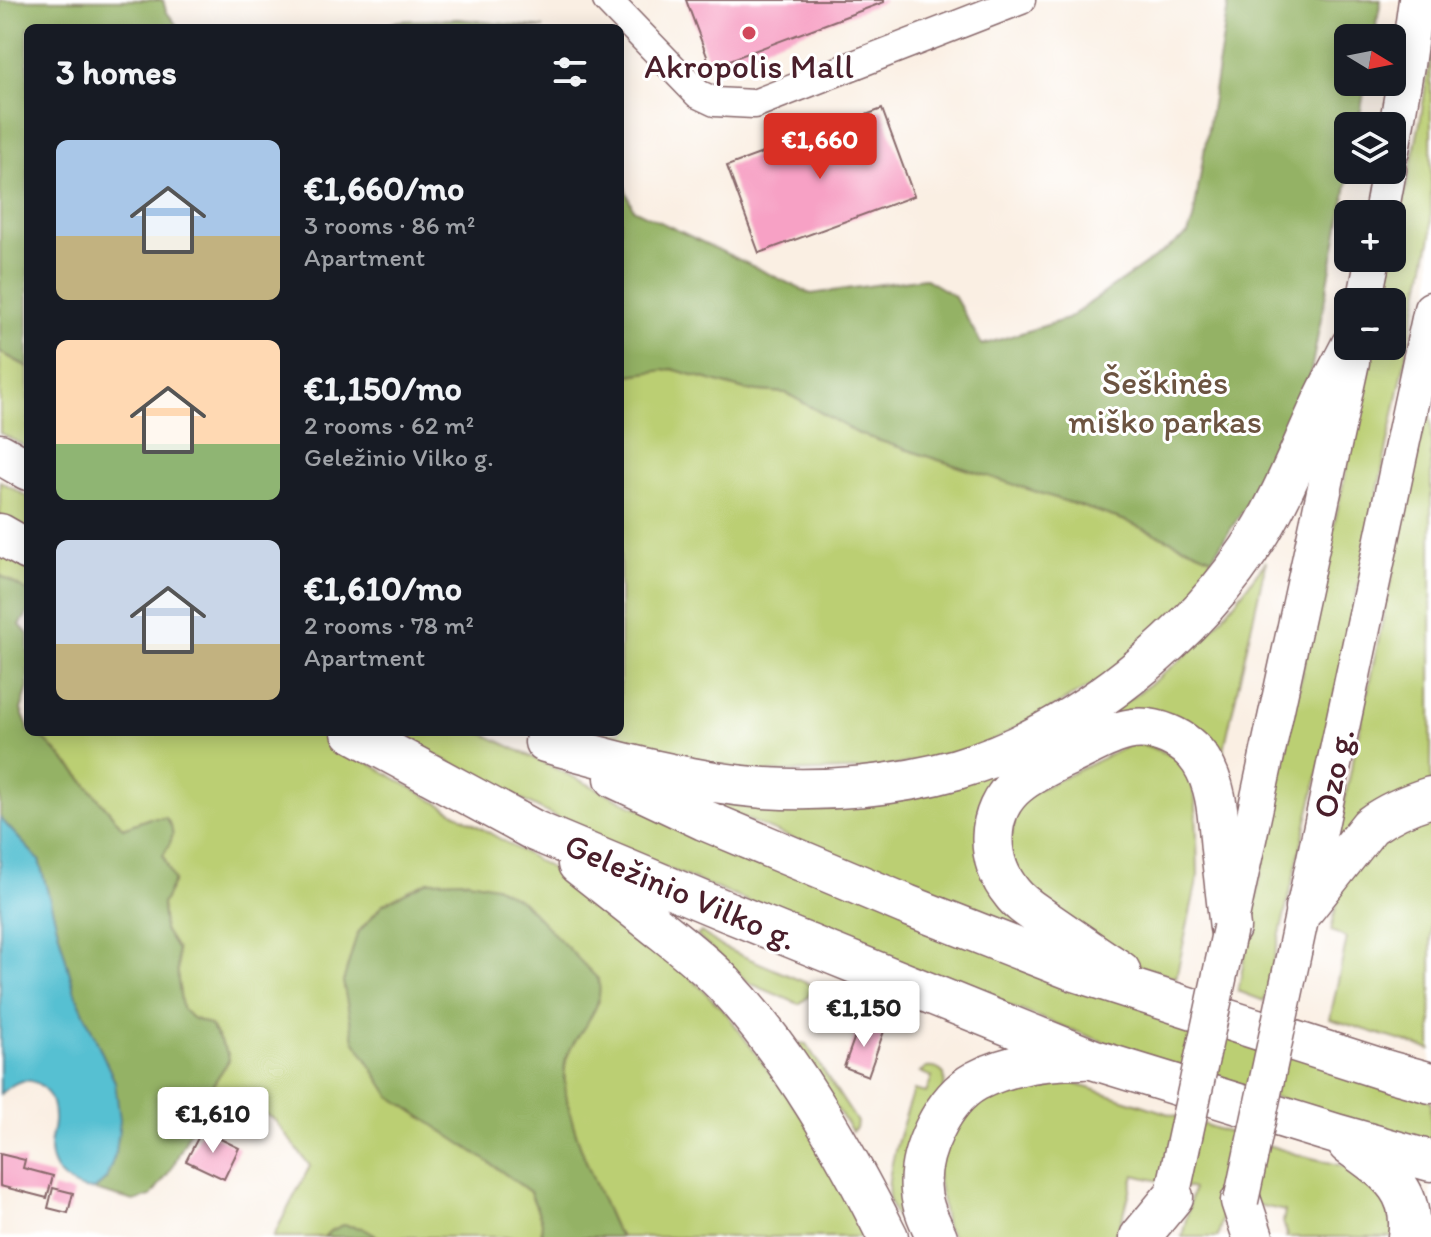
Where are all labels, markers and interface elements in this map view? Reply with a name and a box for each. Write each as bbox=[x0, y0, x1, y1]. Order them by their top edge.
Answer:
marker: Akropolis Mall bbox=[740, 24, 758, 42]
north arrow bbox=[1334, 24, 1406, 96]
map controls bbox=[1334, 24, 1406, 360]
place label: Akropolis Mall bbox=[644, 46, 854, 87]
icon: filters bbox=[548, 50, 592, 94]
text: 3 homes bbox=[56, 52, 177, 93]
button: layers bbox=[1334, 112, 1406, 184]
pin: €1,660 bbox=[755, 113, 885, 181]
text: €1,660 bbox=[782, 123, 858, 155]
text: €1,660/mo bbox=[304, 168, 464, 209]
icon: home bbox=[120, 172, 216, 268]
button: + bbox=[1334, 200, 1406, 272]
text: 3 rooms · 86 m² bbox=[304, 209, 475, 241]
text: Apartment bbox=[304, 241, 425, 273]
button: − bbox=[1334, 288, 1406, 360]
park label: Šeškinės miško parkas bbox=[1068, 362, 1262, 442]
text: €1,150/mo bbox=[304, 368, 462, 409]
icon: home bbox=[120, 372, 216, 468]
text: 2 rooms · 62 m² bbox=[304, 409, 474, 441]
text: Geležinio Vilko g. bbox=[304, 441, 494, 473]
text: €1,610/mo bbox=[304, 568, 462, 609]
icon: home bbox=[120, 572, 216, 668]
text: 2 rooms · 78 m² bbox=[304, 609, 474, 641]
text: Apartment bbox=[304, 641, 425, 673]
street label: Ozo g. bbox=[1304, 724, 1363, 822]
street label: Geležinio Vilko g. bbox=[559, 824, 803, 959]
pin: €1,150 bbox=[799, 981, 929, 1049]
text: €1,150 bbox=[827, 991, 901, 1023]
pin: €1,610 bbox=[148, 1087, 278, 1155]
text: €1,610 bbox=[176, 1097, 250, 1129]

